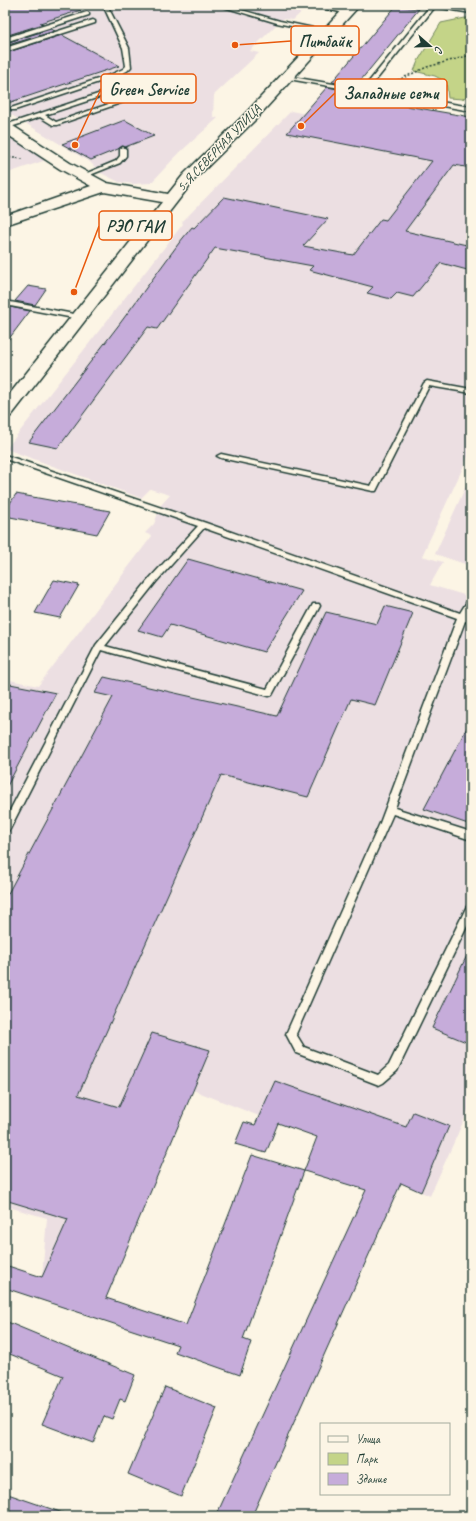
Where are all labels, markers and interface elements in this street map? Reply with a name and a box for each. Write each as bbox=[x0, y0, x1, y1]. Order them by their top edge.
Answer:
callout: Питбайк bbox=[291, 26, 359, 55]
north arrow bbox=[410, 26, 450, 66]
text: Питбайк bbox=[299, 31, 353, 52]
text: С bbox=[431, 44, 447, 56]
callout: Green Service bbox=[101, 74, 196, 103]
text: Green Service bbox=[110, 79, 190, 100]
callout: Западные сети bbox=[335, 79, 447, 108]
text: Западные сети bbox=[343, 83, 440, 104]
street label: 5-Я СЕВЕРНАЯ УЛИЦА bbox=[174, 101, 265, 195]
callout: РЭО ГАИ bbox=[99, 211, 172, 240]
text: РЭО ГАИ bbox=[106, 216, 166, 237]
legend bbox=[320, 1423, 450, 1495]
text: Улица bbox=[356, 1431, 381, 1447]
text: Парк bbox=[356, 1451, 379, 1467]
text: Здание bbox=[356, 1471, 387, 1487]

